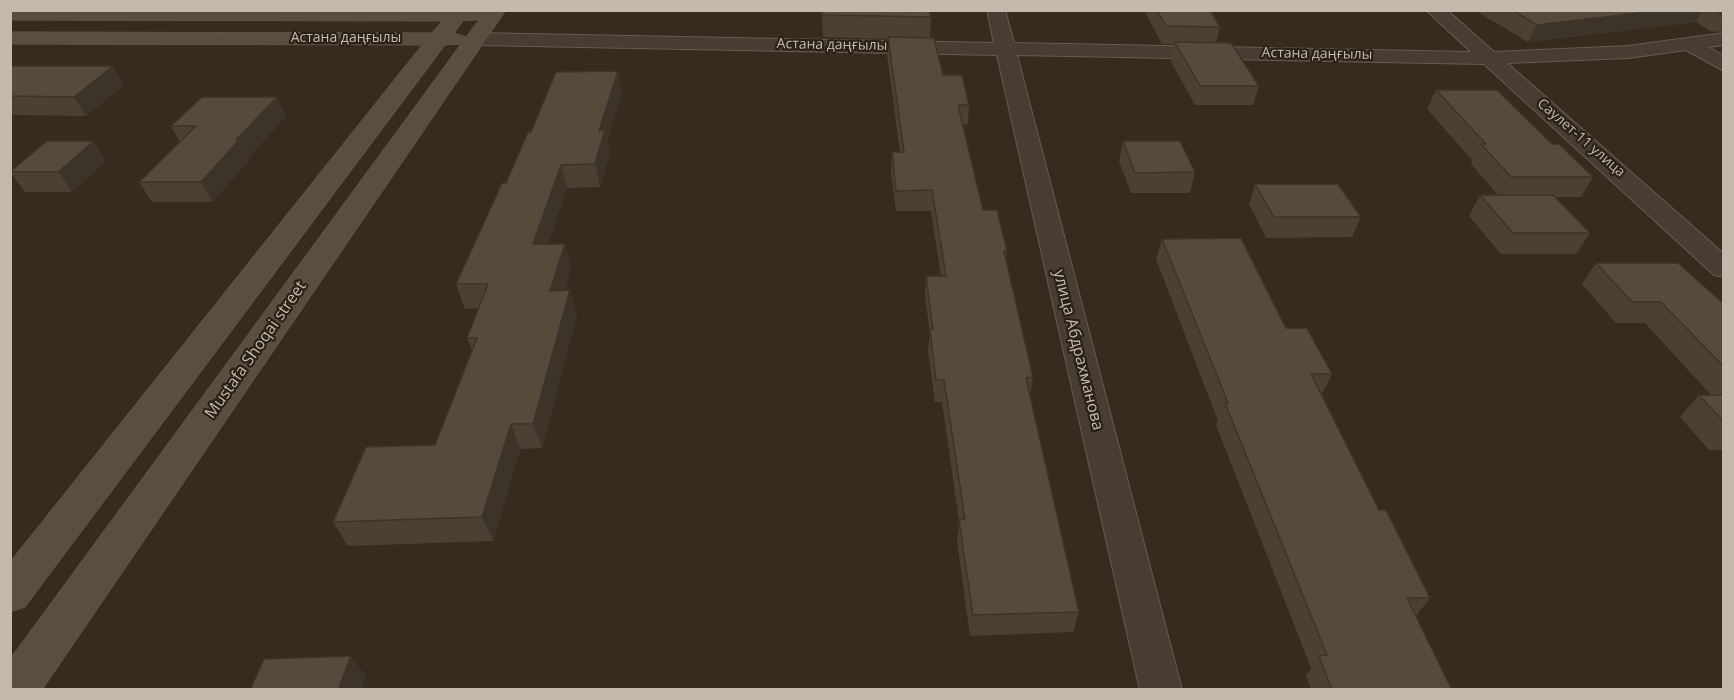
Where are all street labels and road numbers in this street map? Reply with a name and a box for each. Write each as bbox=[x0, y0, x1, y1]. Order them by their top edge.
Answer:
street label: Астана даңғылы bbox=[291, 30, 401, 46]
street label: Астана даңғылы bbox=[777, 36, 887, 54]
street label: Астана даңғылы bbox=[1262, 45, 1372, 63]
street label: Саулет-11 улица bbox=[1534, 95, 1628, 181]
street label: улица Абдрахманова bbox=[1049, 268, 1107, 432]
street label: Mustafa Shoqai street bbox=[201, 278, 311, 422]

